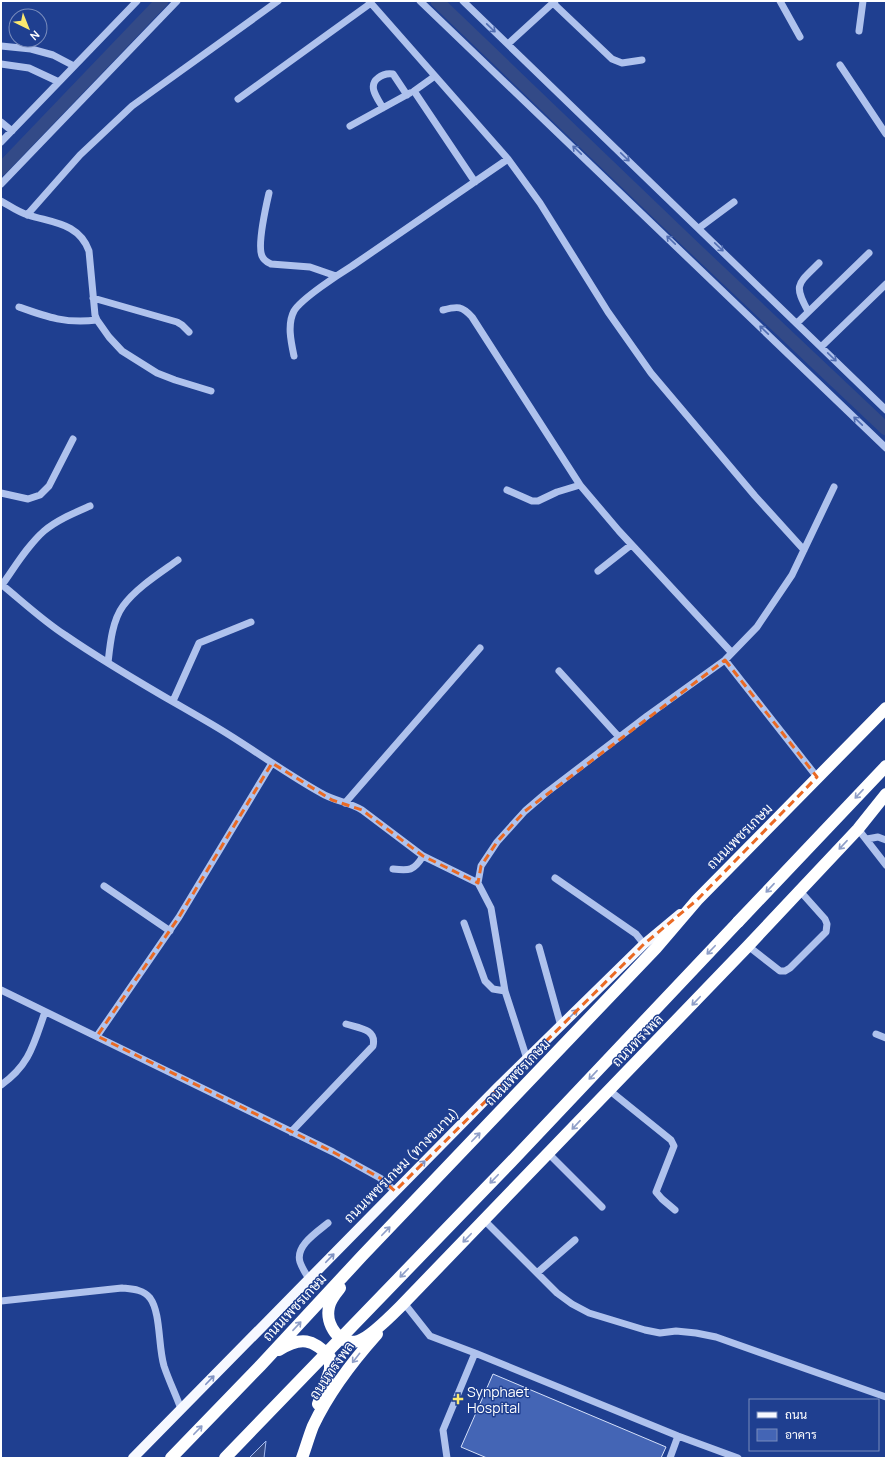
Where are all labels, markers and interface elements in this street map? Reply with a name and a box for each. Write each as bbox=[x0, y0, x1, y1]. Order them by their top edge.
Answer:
north arrow bbox=[8, 8, 48, 48]
one-way arrow bbox=[486, 23, 496, 33]
text: N bbox=[27, 27, 43, 44]
one-way arrow bbox=[572, 145, 582, 155]
one-way arrow bbox=[620, 152, 630, 162]
one-way arrow bbox=[666, 235, 676, 245]
one-way arrow bbox=[714, 242, 724, 252]
one-way arrow bbox=[759, 325, 769, 335]
one-way arrow bbox=[827, 353, 837, 362]
one-way arrow bbox=[853, 416, 863, 425]
one-way arrow bbox=[854, 789, 864, 799]
street label: ถนนเพชรเกษม bbox=[702, 799, 776, 873]
one-way arrow bbox=[838, 840, 848, 850]
one-way arrow bbox=[765, 883, 775, 893]
one-way arrow bbox=[706, 945, 716, 955]
one-way arrow bbox=[691, 995, 700, 1006]
one-way arrow bbox=[568, 1009, 578, 1019]
street label: ถนนทรงพล bbox=[607, 1009, 667, 1071]
street label: ถนนเพชรเกษม bbox=[480, 1034, 554, 1110]
one-way arrow bbox=[588, 1070, 598, 1080]
street label: ถนนเพชรเกษม (ทางขนาน) bbox=[339, 1103, 463, 1227]
one-way arrow bbox=[572, 1119, 581, 1130]
one-way arrow bbox=[471, 1132, 481, 1142]
one-way arrow bbox=[416, 1160, 426, 1170]
one-way arrow bbox=[489, 1174, 499, 1184]
one-way arrow bbox=[381, 1226, 391, 1236]
one-way arrow bbox=[462, 1233, 472, 1243]
one-way arrow bbox=[325, 1253, 335, 1263]
one-way arrow bbox=[399, 1268, 409, 1278]
street label: ถนนเพชรเกษม bbox=[258, 1269, 330, 1345]
one-way arrow bbox=[292, 1321, 302, 1331]
street label: ถนนทรงพล bbox=[304, 1337, 358, 1403]
one-way arrow bbox=[352, 1353, 360, 1364]
one-way arrow bbox=[205, 1375, 215, 1385]
place label: Synphaet Hospital bbox=[467, 1382, 530, 1417]
marker: Synphaet Hospital bbox=[452, 1393, 464, 1405]
legend bbox=[749, 1399, 879, 1451]
text: ถนน bbox=[785, 1406, 808, 1423]
one-way arrow bbox=[193, 1425, 203, 1435]
text: อาคาร bbox=[785, 1426, 817, 1443]

